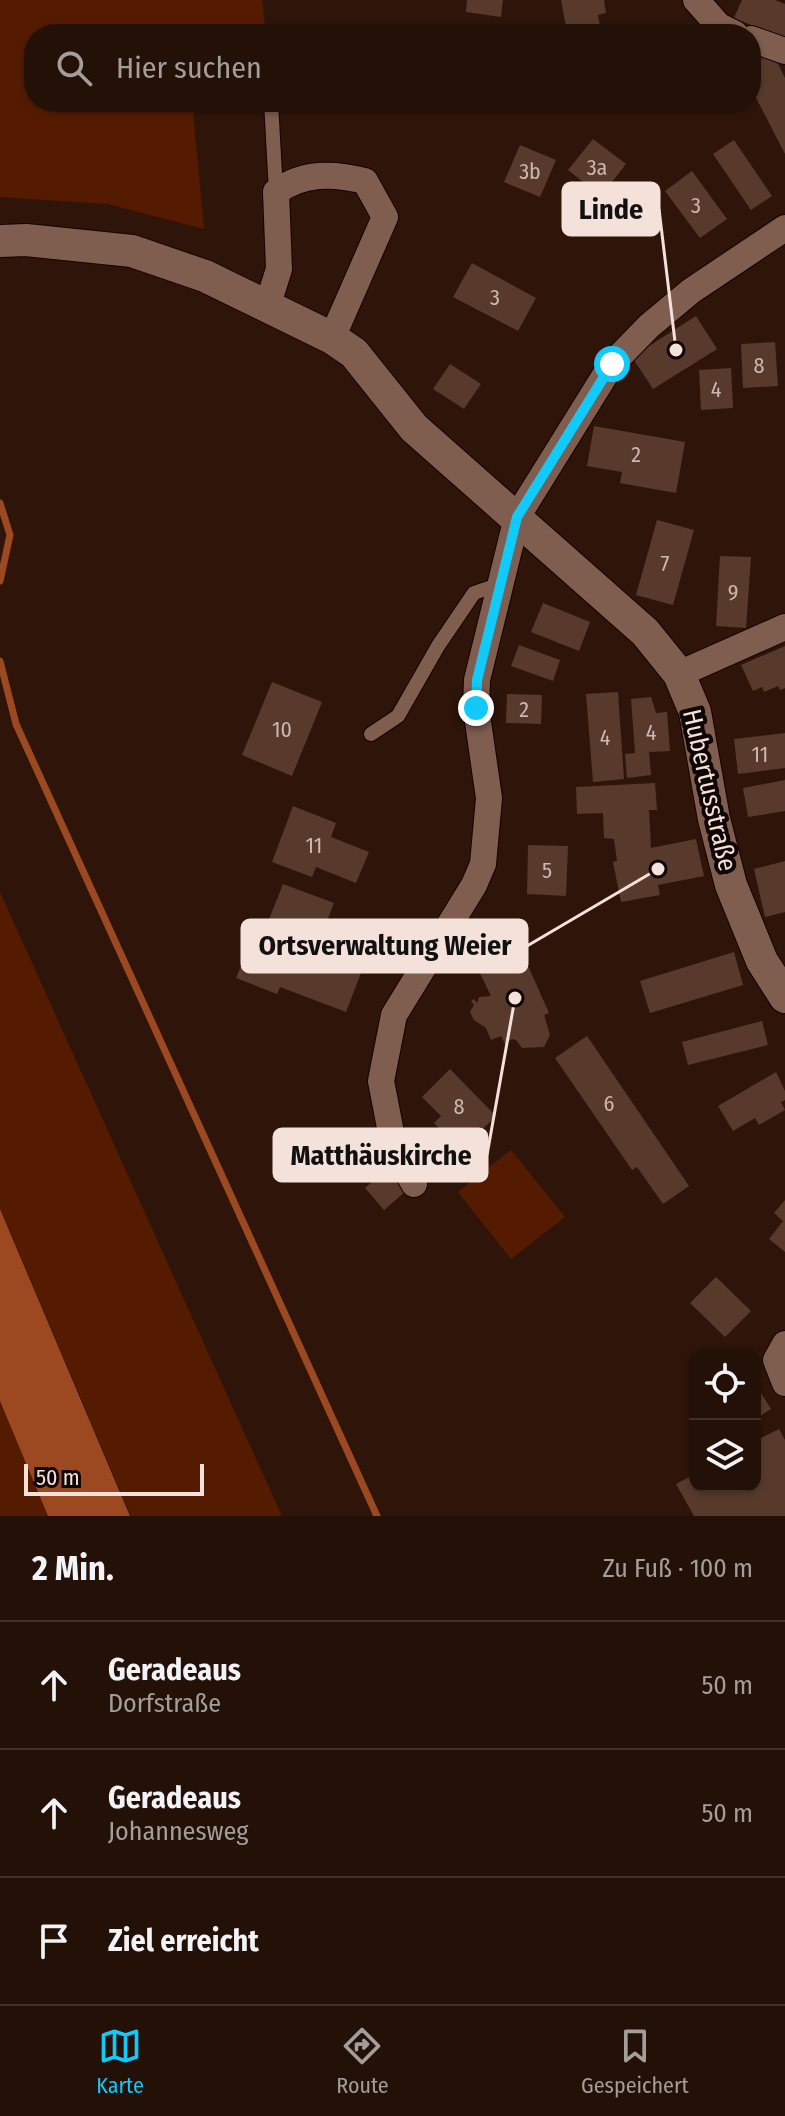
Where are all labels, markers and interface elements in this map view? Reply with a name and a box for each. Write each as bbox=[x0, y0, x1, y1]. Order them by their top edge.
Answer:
search box bbox=[24, 24, 761, 112]
icon: search bbox=[52, 46, 96, 90]
text: Hier suchen bbox=[116, 50, 262, 86]
house number: 3a bbox=[587, 154, 607, 181]
house number: 3b bbox=[519, 158, 541, 185]
callout: Linde bbox=[563, 183, 659, 235]
house number: 3 bbox=[691, 192, 701, 219]
text: Linde bbox=[579, 193, 643, 226]
house number: 3 bbox=[490, 284, 500, 311]
route start bbox=[594, 346, 630, 382]
house number: 8 bbox=[753, 352, 765, 379]
house number: 4 bbox=[711, 376, 722, 403]
house number: 2 bbox=[631, 441, 641, 468]
house number: 7 bbox=[661, 550, 670, 577]
house number: 9 bbox=[728, 579, 738, 606]
route end bbox=[458, 690, 494, 726]
house number: 2 bbox=[519, 696, 529, 723]
street label: Hubertusstraße bbox=[676, 706, 743, 874]
house number: 10 bbox=[272, 716, 292, 743]
house number: 4 bbox=[646, 719, 657, 746]
house number: 4 bbox=[600, 724, 611, 751]
house number: 11 bbox=[752, 741, 768, 768]
house number: 11 bbox=[306, 832, 322, 859]
house number: 5 bbox=[542, 857, 552, 884]
callout: Ortsverwaltung Weier bbox=[242, 920, 527, 972]
text: Ortsverwaltung Weier bbox=[258, 929, 512, 962]
house number: 6 bbox=[604, 1090, 615, 1117]
house number: 8 bbox=[453, 1093, 465, 1120]
callout: Matthäuskirche bbox=[274, 1129, 487, 1181]
text: Matthäuskirche bbox=[290, 1139, 472, 1172]
map controls bbox=[689, 1348, 761, 1492]
button: locate bbox=[689, 1348, 761, 1420]
button: layers bbox=[689, 1420, 761, 1492]
scale bar bbox=[24, 1460, 204, 1496]
text: 50 m bbox=[36, 1464, 80, 1491]
text: 2 Min. bbox=[32, 1548, 114, 1589]
text: Zu Fuß · 100 m bbox=[603, 1553, 753, 1584]
text: Geradeaus bbox=[108, 1652, 241, 1688]
icon: ahead bbox=[32, 1663, 76, 1707]
text: 50 m bbox=[701, 1670, 753, 1701]
text: Dorfstraße bbox=[108, 1688, 221, 1719]
text: Geradeaus bbox=[108, 1780, 241, 1816]
icon: ahead bbox=[32, 1791, 76, 1835]
text: 50 m bbox=[701, 1798, 753, 1829]
text: Johannesweg bbox=[108, 1816, 248, 1847]
icon: arrive bbox=[32, 1919, 76, 1963]
text: Ziel erreicht bbox=[108, 1923, 259, 1959]
tab: Karte bbox=[96, 2024, 144, 2099]
tab: Route bbox=[336, 2024, 389, 2099]
tab: Gespeichert bbox=[581, 2024, 689, 2099]

